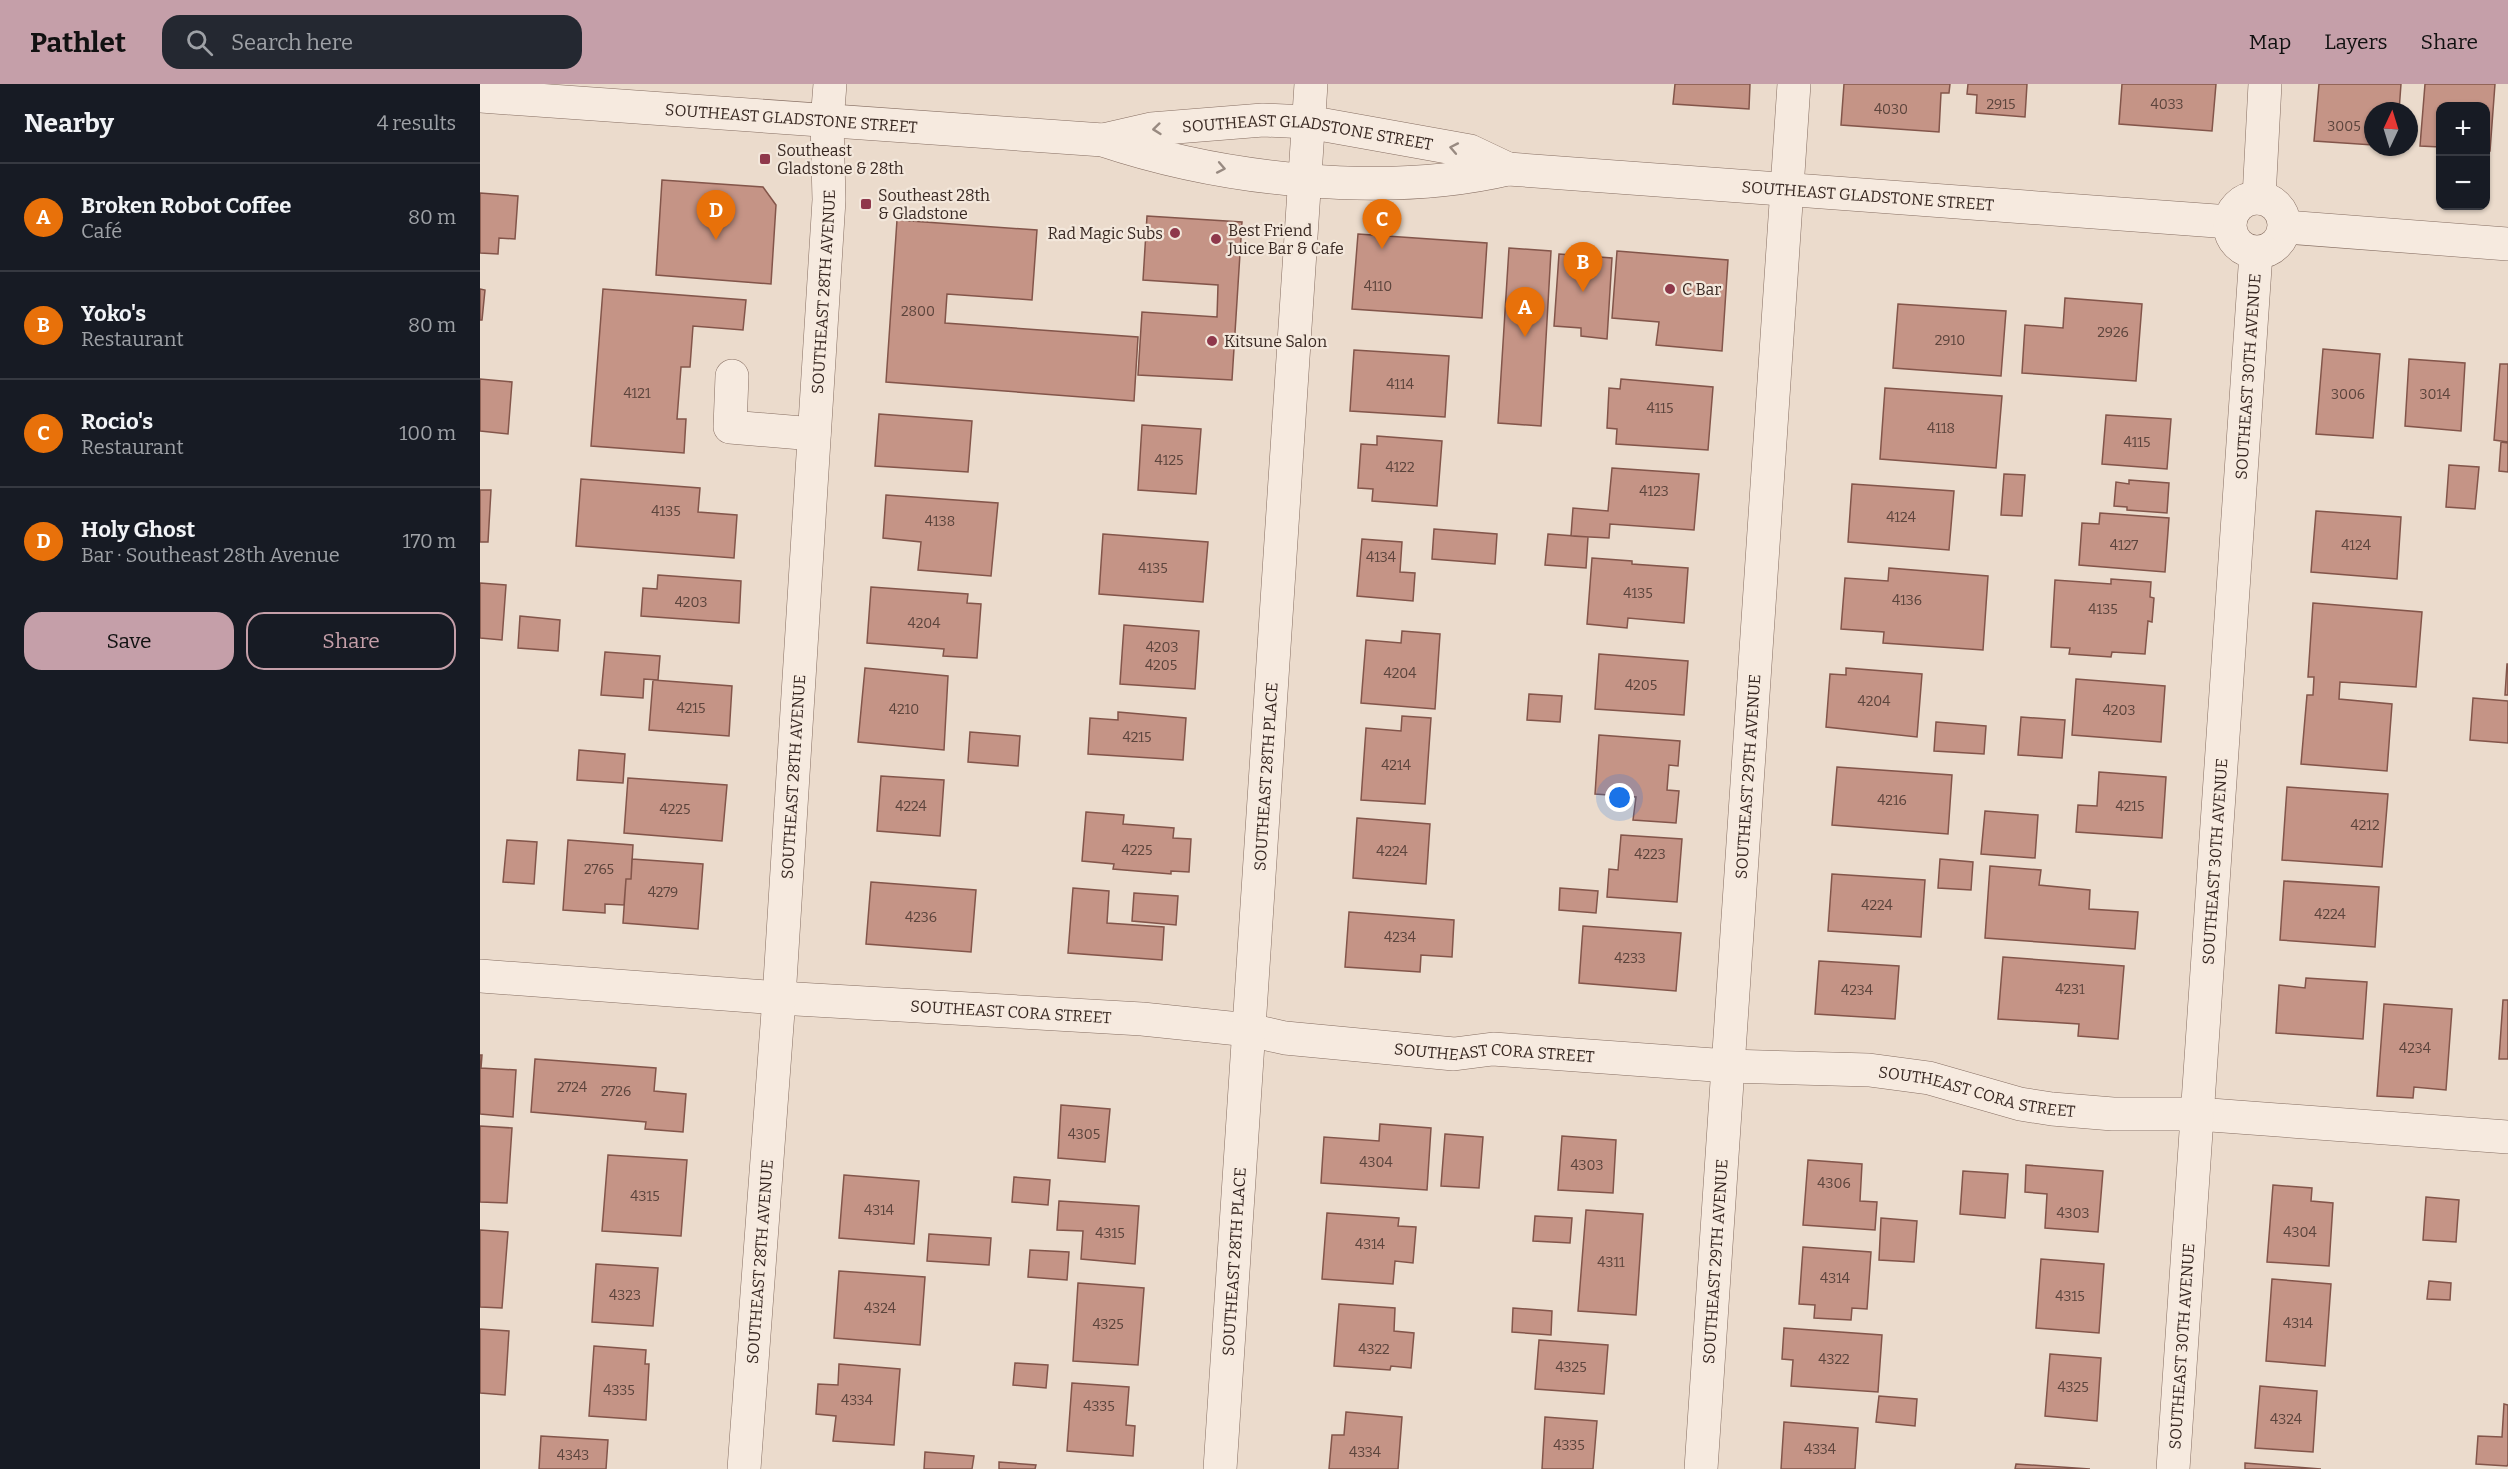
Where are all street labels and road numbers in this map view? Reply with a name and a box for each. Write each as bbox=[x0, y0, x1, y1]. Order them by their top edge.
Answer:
street label: SOUTHEAST GLADSTONE STREET bbox=[664, 100, 918, 137]
street label: SOUTHEAST GLADSTONE STREET bbox=[1181, 111, 1434, 154]
street label: SOUTHEAST GLADSTONE STREET bbox=[1741, 177, 1995, 215]
street label: SOUTHEAST 28TH AVENUE bbox=[808, 189, 839, 395]
street label: SOUTHEAST 30TH AVENUE bbox=[2232, 273, 2265, 480]
street label: SOUTHEAST 29TH AVENUE bbox=[1732, 673, 1764, 880]
street label: SOUTHEAST 28TH AVENUE bbox=[777, 674, 809, 880]
street label: SOUTHEAST 28TH PLACE bbox=[1250, 682, 1282, 871]
street label: SOUTHEAST 30TH AVENUE bbox=[2198, 758, 2231, 965]
street label: SOUTHEAST CORA STREET bbox=[910, 997, 1112, 1027]
street label: SOUTHEAST CORA STREET bbox=[1393, 1039, 1595, 1066]
street label: SOUTHEAST CORA STREET bbox=[1877, 1062, 2076, 1121]
street label: SOUTHEAST 29TH AVENUE bbox=[1699, 1158, 1732, 1365]
street label: SOUTHEAST 28TH AVENUE bbox=[743, 1159, 777, 1365]
street label: SOUTHEAST 28TH PLACE bbox=[1218, 1167, 1250, 1356]
street label: SOUTHEAST 30TH AVENUE bbox=[2165, 1243, 2198, 1450]

